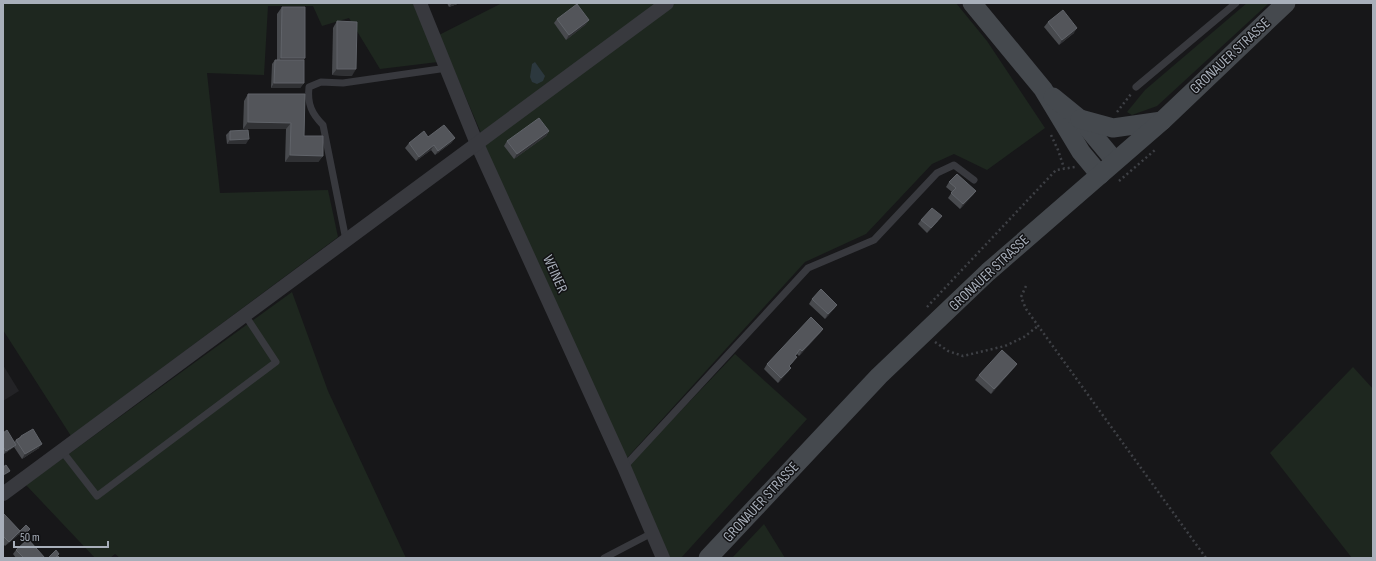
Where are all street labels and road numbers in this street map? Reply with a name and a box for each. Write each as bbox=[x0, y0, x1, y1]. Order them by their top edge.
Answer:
street label: GRONAUER STRASSE bbox=[1186, 14, 1274, 98]
street label: GRONAUER STRASSE bbox=[945, 231, 1033, 315]
street label: WEINER bbox=[538, 252, 572, 296]
street label: GRONAUER STRASSE bbox=[719, 458, 803, 546]

